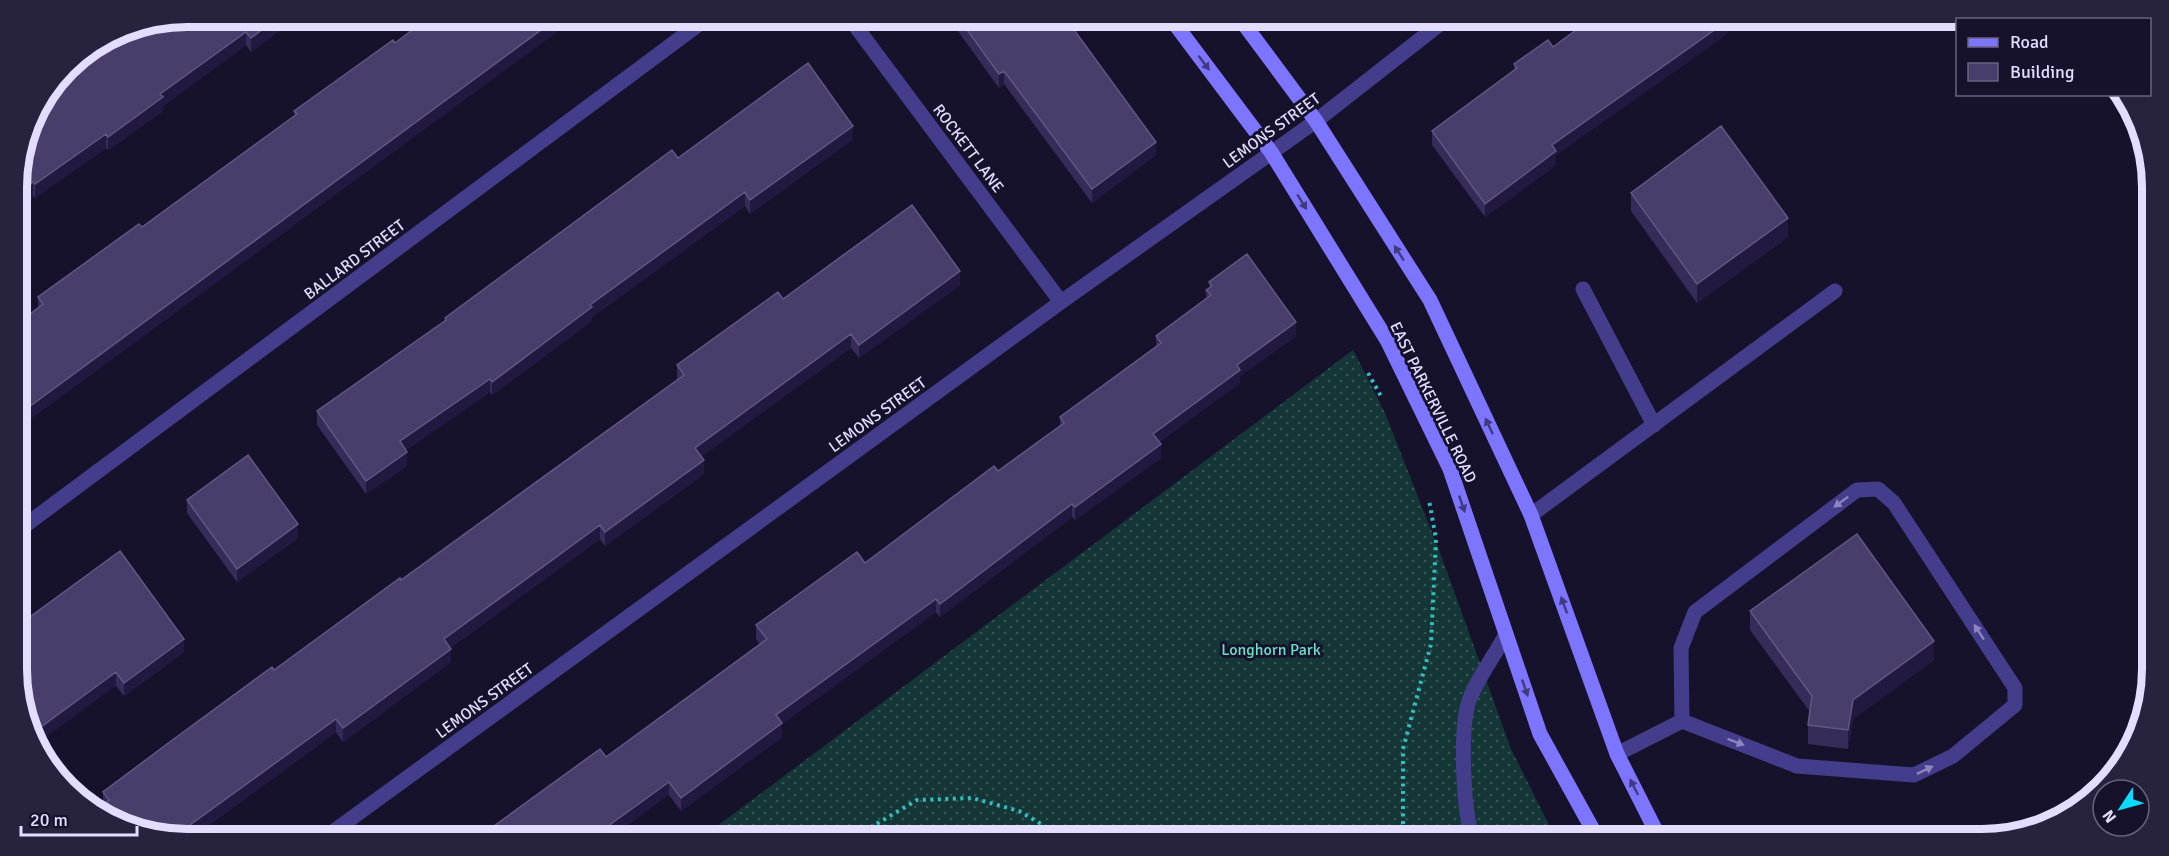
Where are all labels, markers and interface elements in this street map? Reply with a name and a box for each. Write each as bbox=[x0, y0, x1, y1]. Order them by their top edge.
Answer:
legend bbox=[1956, 18, 2151, 96]
text: Road bbox=[2010, 31, 2049, 53]
one-way arrow bbox=[1198, 56, 1210, 71]
text: Building bbox=[2010, 61, 2074, 83]
street label: LEMONS STREET bbox=[1219, 89, 1324, 173]
street label: ROCKETT LANE bbox=[928, 100, 1008, 197]
one-way arrow bbox=[1296, 194, 1307, 210]
street label: BALLARD STREET bbox=[300, 215, 409, 304]
one-way arrow bbox=[1394, 245, 1405, 261]
street label: EAST PARKERVILLE ROAD bbox=[1385, 319, 1481, 486]
street label: LEMONS STREET bbox=[825, 373, 930, 457]
one-way arrow bbox=[1484, 417, 1493, 434]
one-way arrow bbox=[1457, 495, 1467, 513]
one-way arrow bbox=[1834, 496, 1850, 508]
one-way arrow bbox=[1558, 596, 1568, 614]
one-way arrow bbox=[1973, 624, 1984, 640]
park label: Longhorn Park bbox=[1221, 640, 1321, 660]
street label: LEMONS STREET bbox=[432, 659, 537, 743]
one-way arrow bbox=[1520, 679, 1530, 697]
one-way arrow bbox=[1727, 738, 1745, 748]
one-way arrow bbox=[1917, 765, 1934, 774]
one-way arrow bbox=[1629, 778, 1639, 796]
north arrow bbox=[2091, 778, 2151, 838]
scale bar bbox=[21, 799, 136, 837]
text: N bbox=[2098, 806, 2121, 827]
text: 20 m bbox=[30, 809, 68, 831]

